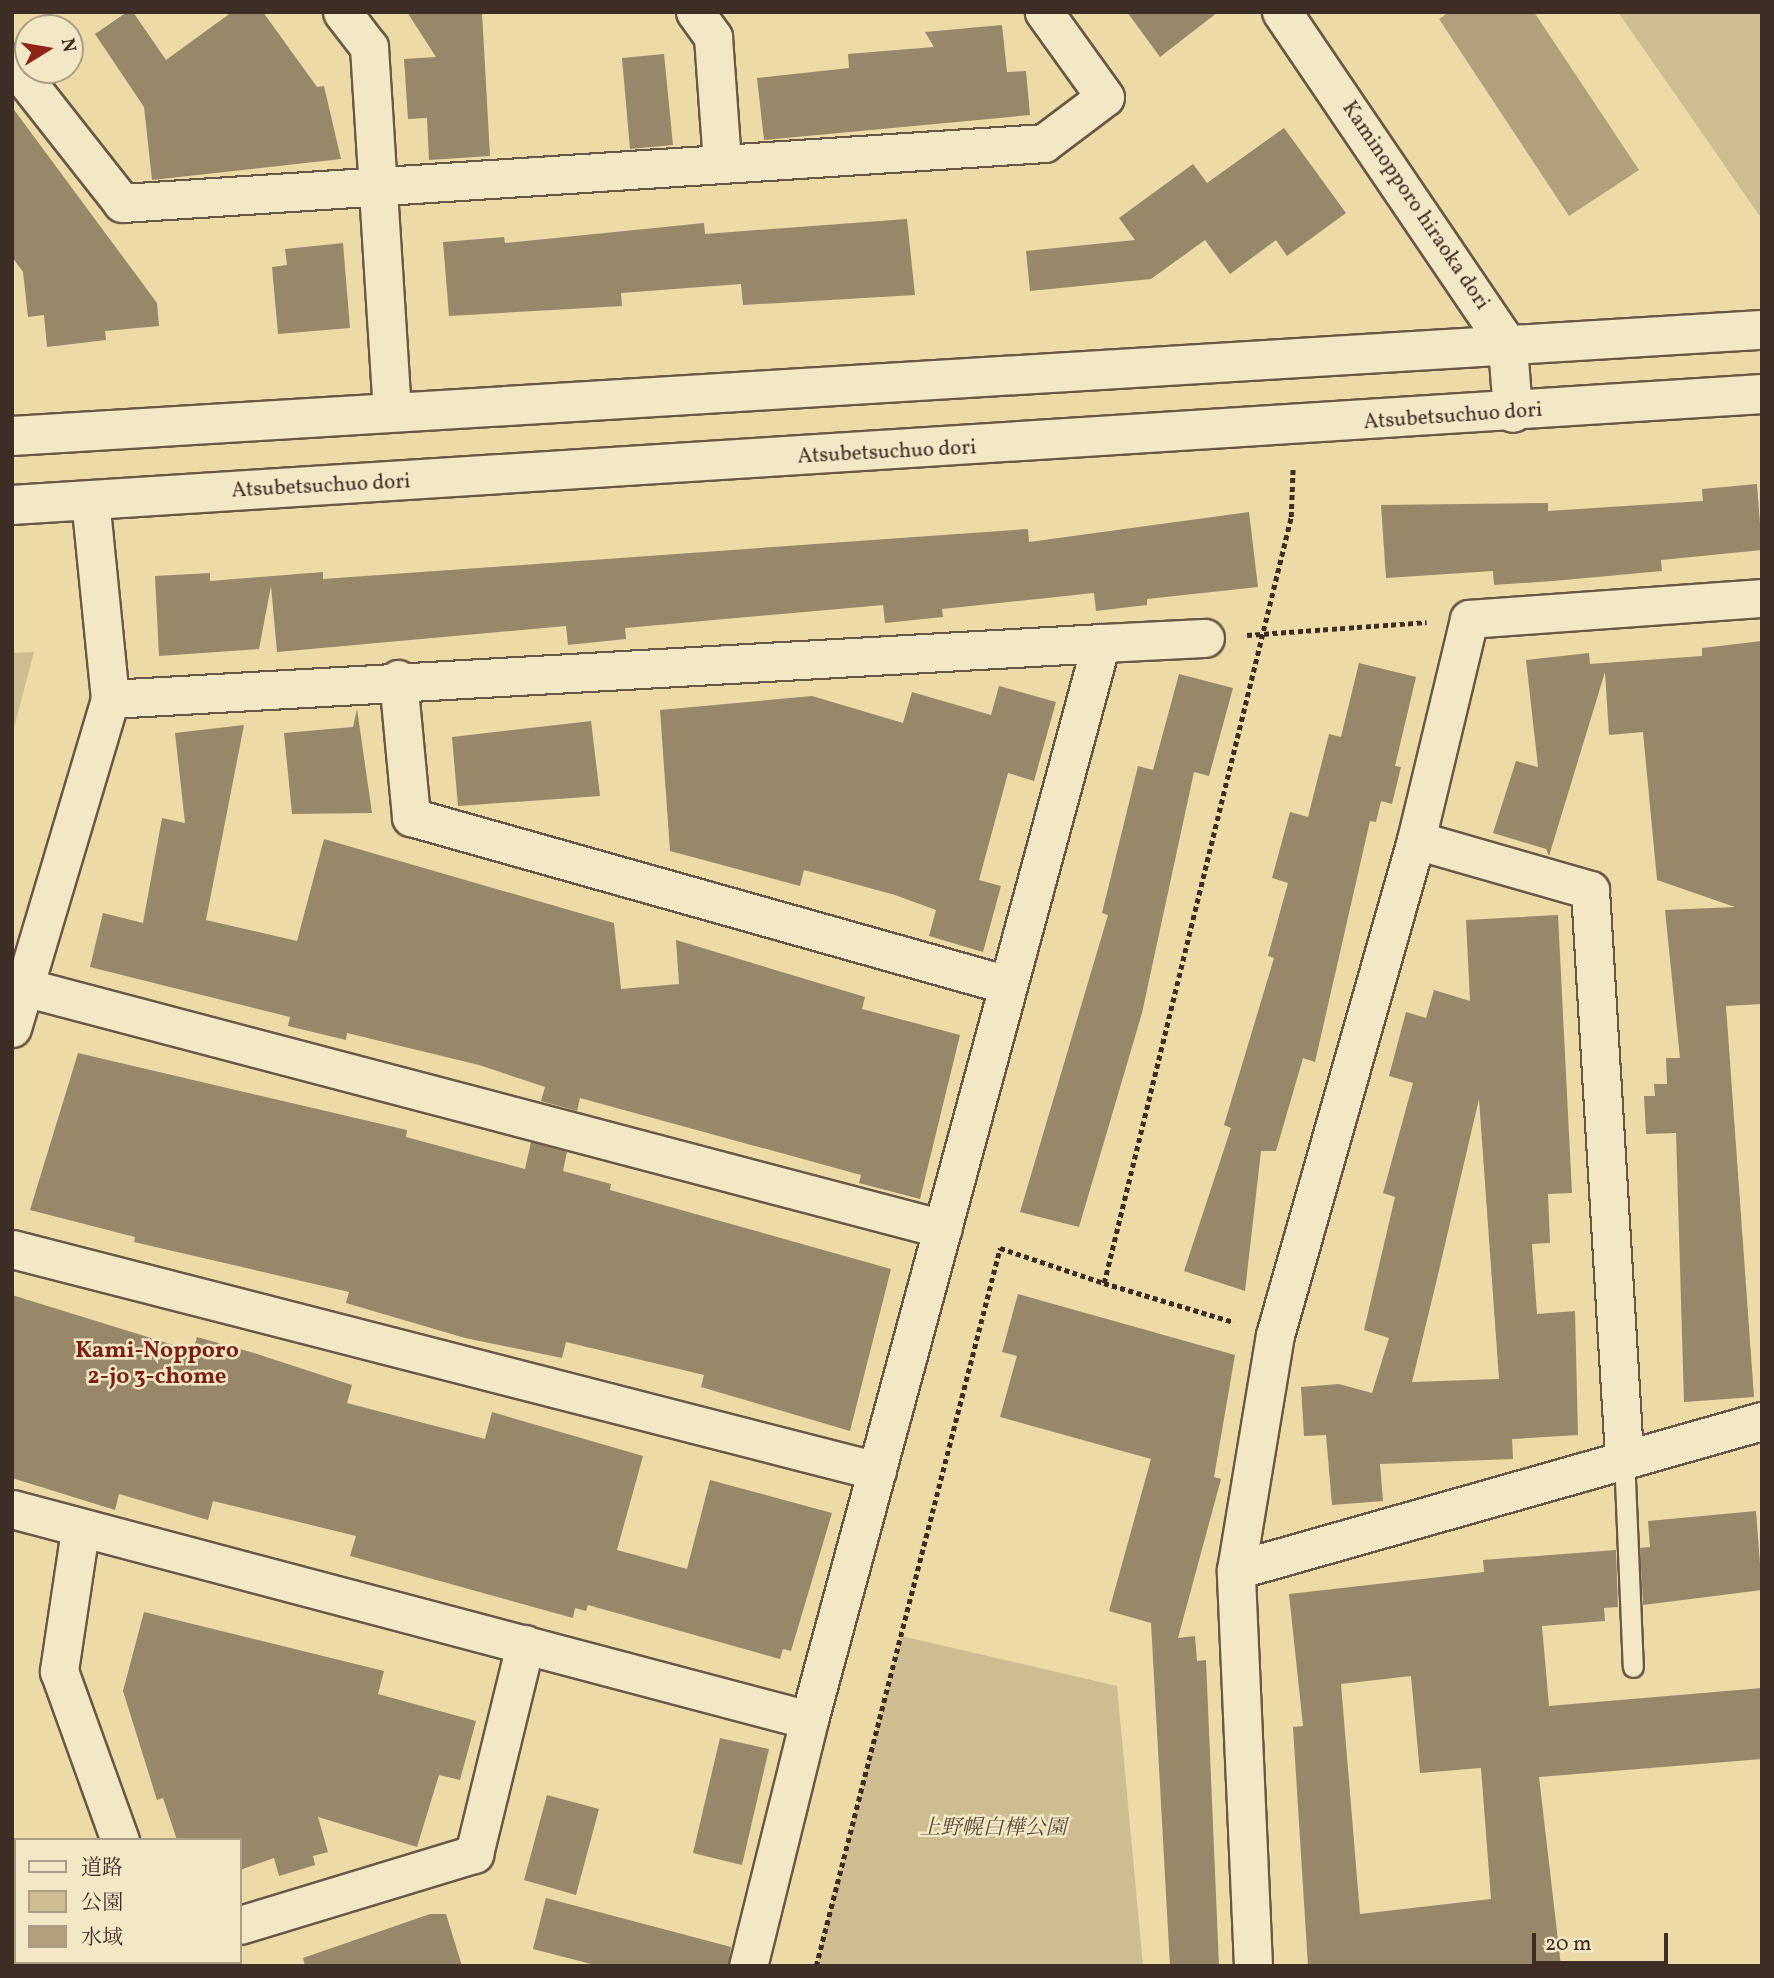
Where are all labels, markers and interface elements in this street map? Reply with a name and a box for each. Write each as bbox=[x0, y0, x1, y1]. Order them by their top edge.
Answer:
north arrow bbox=[14, 14, 84, 84]
text: N bbox=[54, 36, 82, 55]
street label: Kaminopporo hiraoka dori bbox=[1336, 97, 1494, 315]
street label: Atsubetsuchuo dori bbox=[1363, 398, 1543, 436]
street label: Atsubetsuchuo dori bbox=[797, 436, 977, 470]
street label: Atsubetsuchuo dori bbox=[231, 470, 411, 504]
district label: Kami-Nopporo 2-jo 3-chome bbox=[75, 1337, 239, 1391]
park label: 上野幌白樺公園 bbox=[920, 1816, 1066, 1842]
legend bbox=[14, 1838, 242, 1964]
text: 道路 bbox=[81, 1854, 123, 1883]
text: 公園 bbox=[81, 1889, 123, 1918]
scale bar bbox=[1536, 1918, 1672, 1962]
text: 水域 bbox=[81, 1924, 123, 1953]
text: 20 m bbox=[1545, 1930, 1591, 1959]

